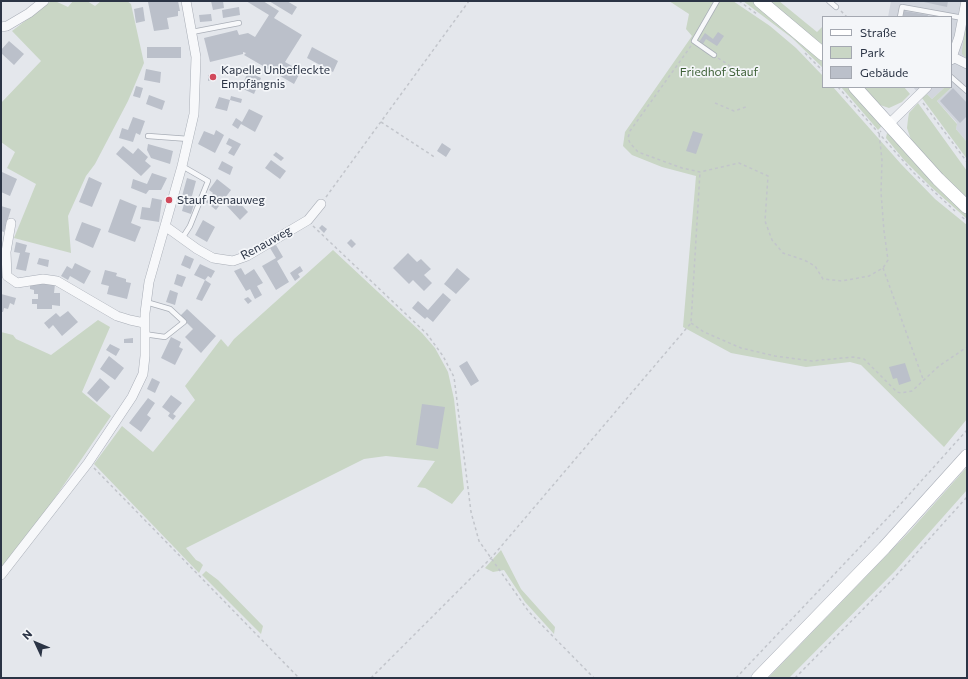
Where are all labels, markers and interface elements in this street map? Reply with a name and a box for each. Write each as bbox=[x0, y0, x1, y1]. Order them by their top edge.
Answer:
legend bbox=[822, 16, 952, 88]
text: Straße bbox=[860, 25, 896, 39]
text: Park bbox=[860, 45, 885, 59]
place label: Kapelle Unbefleckte Empfängnis bbox=[221, 63, 330, 91]
park label: Friedhof Stauf bbox=[680, 65, 758, 79]
text: Gebäude bbox=[860, 65, 908, 79]
marker: Kapelle Unbefleckte Empfängnis bbox=[208, 72, 218, 82]
place label: Stauf Renauweg bbox=[177, 193, 265, 207]
marker: Stauf Renauweg bbox=[164, 195, 174, 205]
street label: Renauweg bbox=[238, 223, 294, 263]
north arrow bbox=[16, 623, 56, 663]
text: N bbox=[19, 627, 35, 642]

